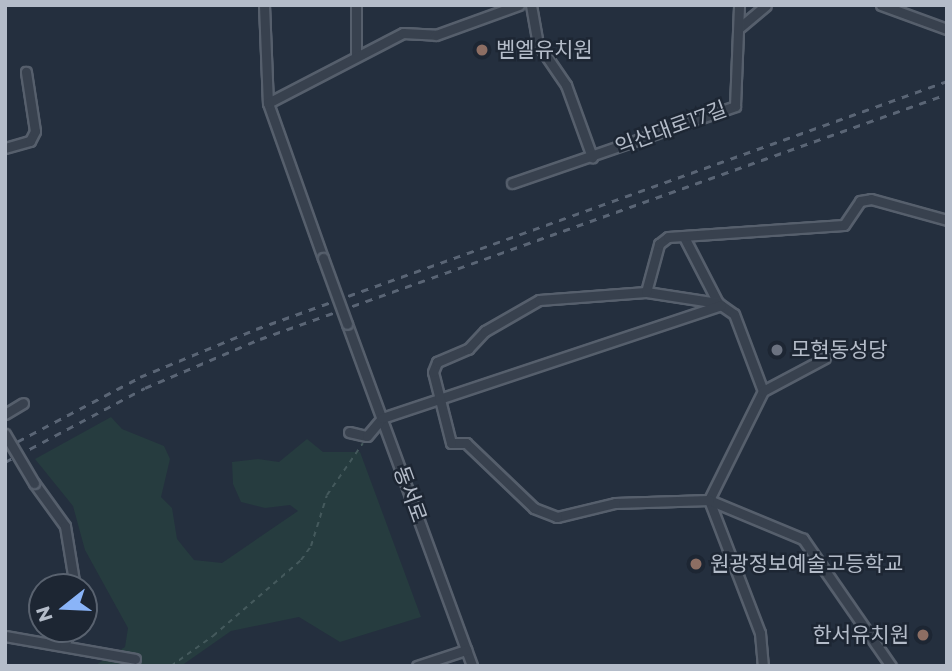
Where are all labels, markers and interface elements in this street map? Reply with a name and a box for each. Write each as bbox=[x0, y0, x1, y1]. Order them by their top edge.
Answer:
place label: 벧엘유치원 bbox=[496, 37, 593, 63]
marker: 벧엘유치원 bbox=[474, 42, 490, 58]
street label: 익산대로17길 bbox=[612, 96, 730, 160]
place label: 모현동성당 bbox=[791, 337, 888, 363]
marker: 모현동성당 bbox=[769, 342, 785, 358]
street label: 동서로 bbox=[388, 462, 432, 526]
place label: 원광정보예술고등학교 bbox=[710, 551, 903, 577]
marker: 원광정보예술고등학교 bbox=[688, 556, 704, 572]
north arrow bbox=[28, 573, 98, 643]
text: N bbox=[31, 603, 58, 625]
place label: 한서유치원 bbox=[812, 622, 909, 648]
marker: 한서유치원 bbox=[915, 627, 931, 643]

